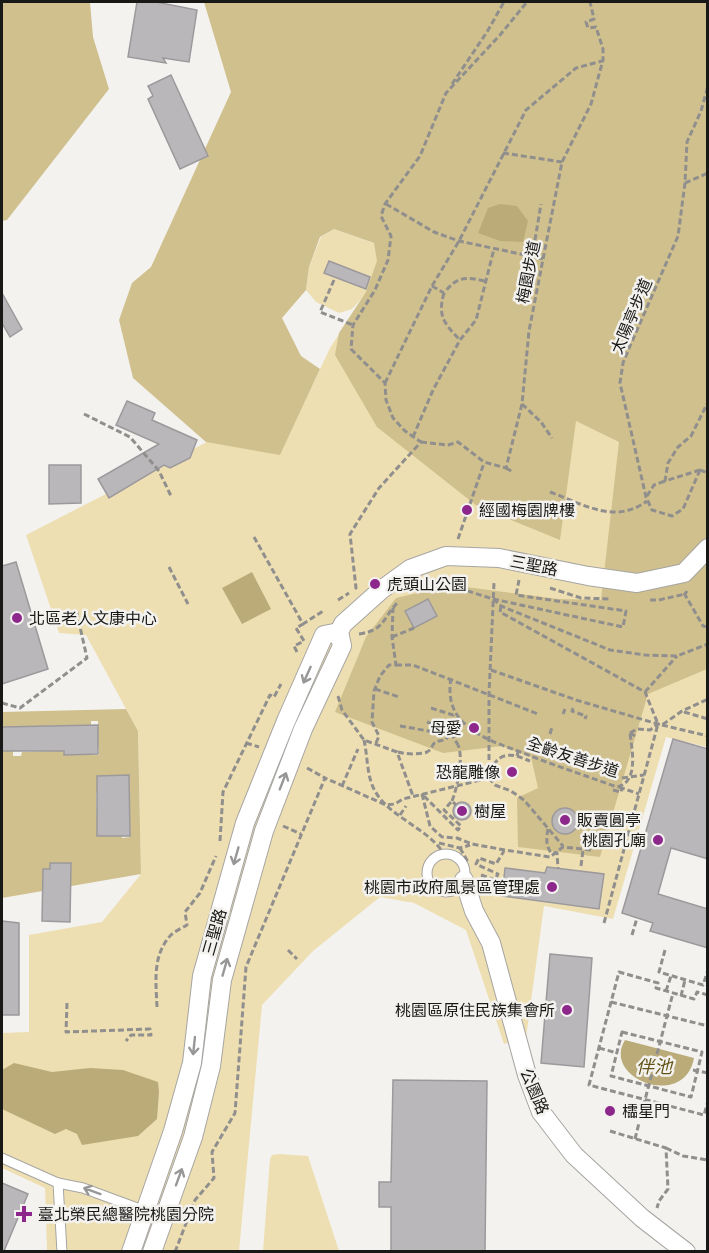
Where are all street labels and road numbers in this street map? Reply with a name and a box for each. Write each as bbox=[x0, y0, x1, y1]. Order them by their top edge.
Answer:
street label: 梅園步道 bbox=[512, 239, 544, 305]
street label: 太陽亭步道 bbox=[606, 275, 656, 357]
street label: 三聖路 bbox=[509, 551, 559, 579]
street label: 全齡友善步道 bbox=[524, 733, 622, 781]
street label: 三聖路 bbox=[198, 906, 230, 958]
street label: 公園路 bbox=[516, 1065, 554, 1117]

